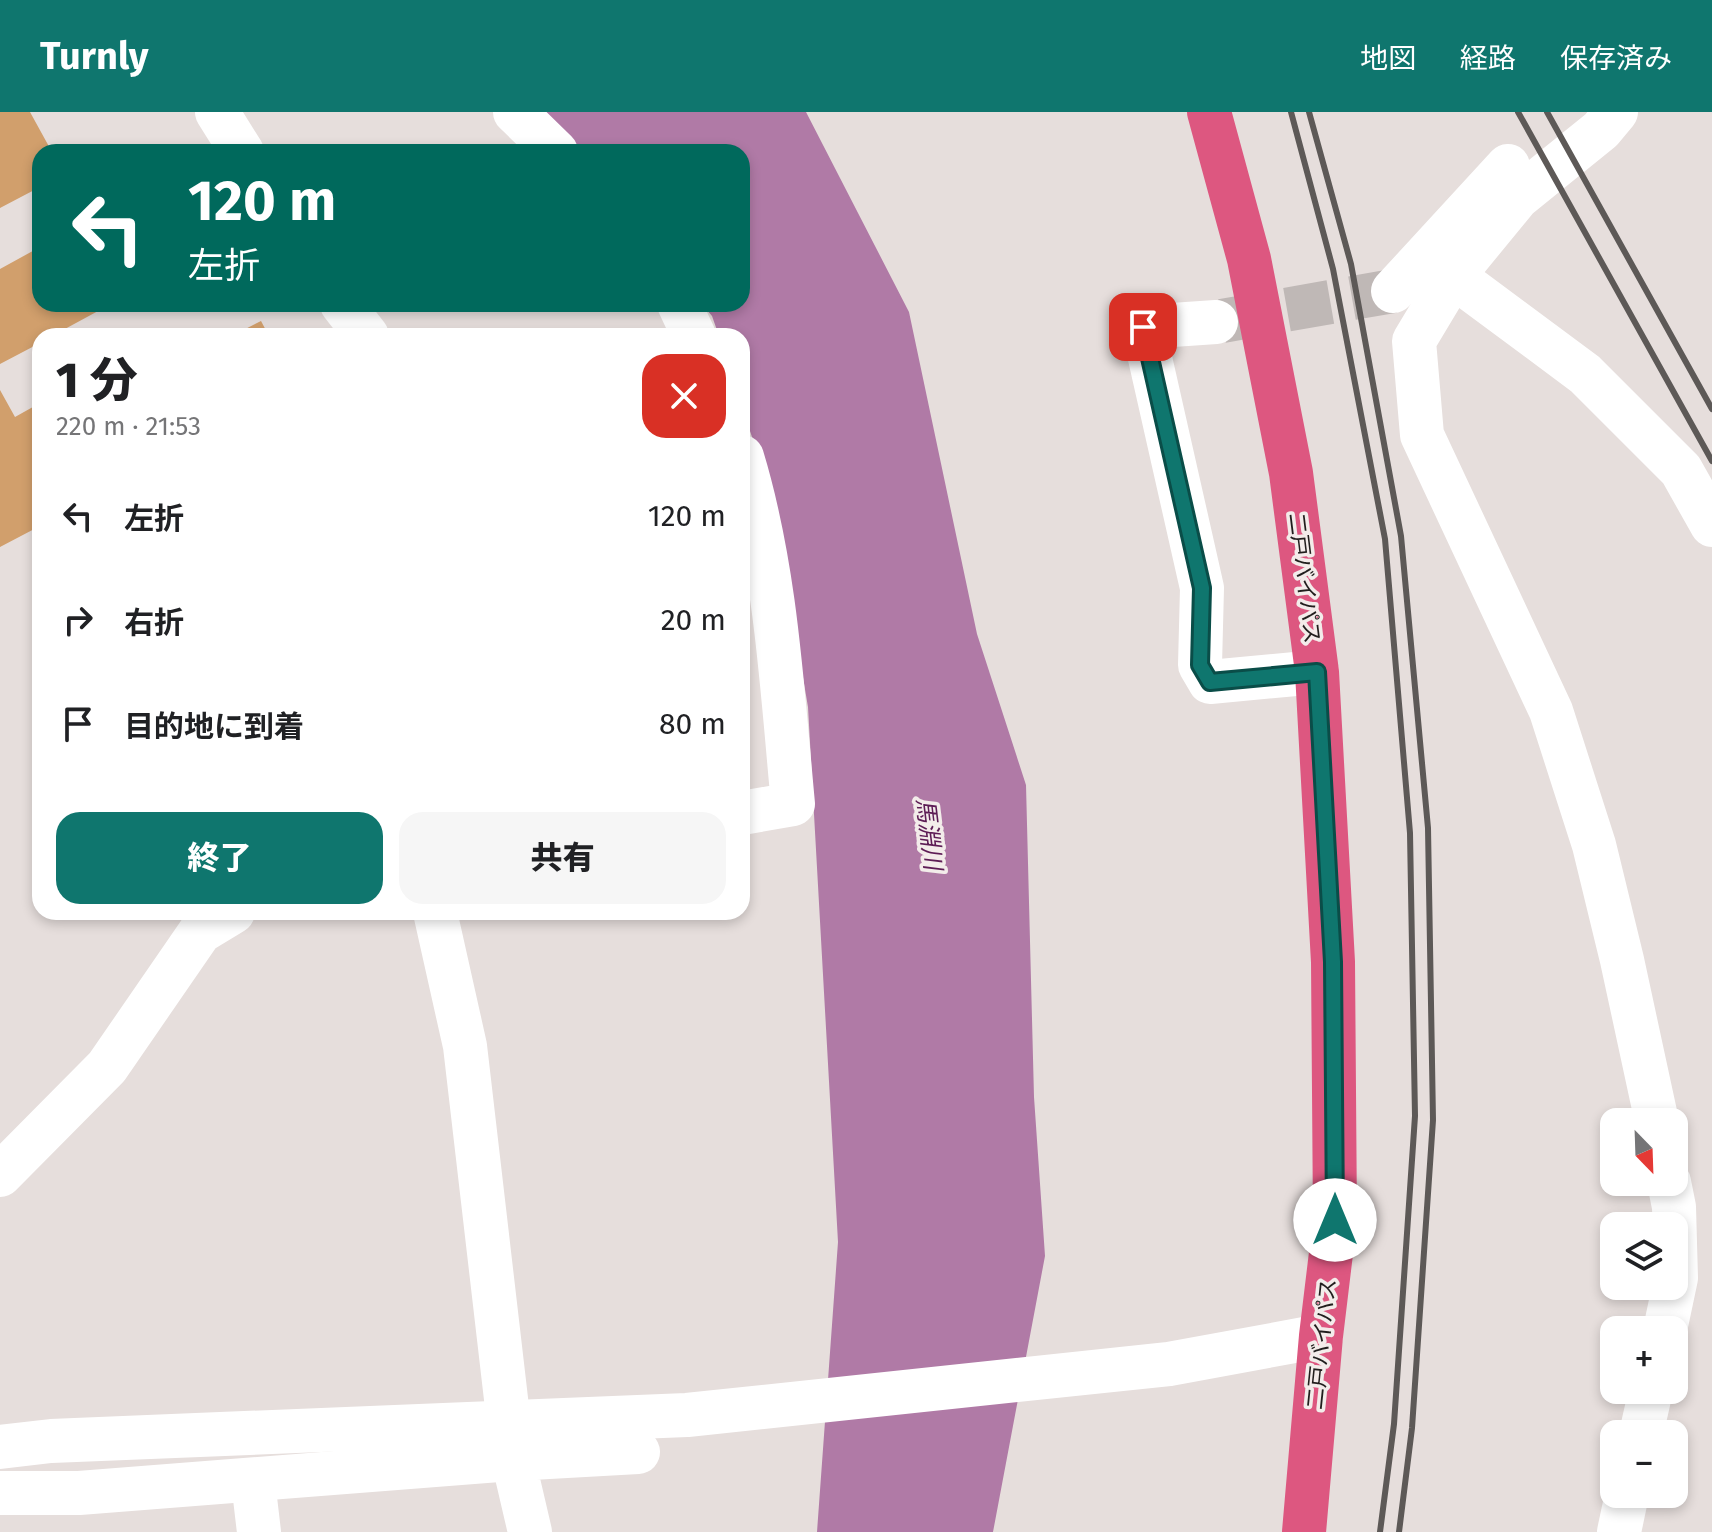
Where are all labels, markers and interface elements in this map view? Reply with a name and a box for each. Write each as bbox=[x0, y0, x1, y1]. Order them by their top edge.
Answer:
text: Turnly bbox=[40, 33, 149, 79]
text: 地図 bbox=[1360, 42, 1416, 75]
text: 経路 bbox=[1460, 42, 1516, 75]
text: 保存済み bbox=[1560, 42, 1672, 75]
text: 120 m bbox=[188, 168, 336, 235]
icon: left bbox=[56, 176, 160, 280]
text: 左折 bbox=[188, 244, 260, 288]
pin bbox=[1109, 293, 1177, 361]
icon: arrive bbox=[1121, 305, 1165, 349]
text: 1 分 bbox=[56, 352, 138, 410]
button: close bbox=[642, 354, 726, 438]
text: 220 m · 21:53 bbox=[56, 411, 201, 442]
icon: left bbox=[56, 494, 100, 538]
text: 120 m bbox=[648, 498, 726, 534]
text: 左折 bbox=[124, 501, 184, 537]
street label: 二戸バイパス bbox=[1283, 511, 1326, 645]
icon: right bbox=[56, 598, 100, 642]
text: 20 m bbox=[661, 602, 726, 638]
text: 右折 bbox=[124, 605, 184, 641]
icon: arrive bbox=[56, 702, 100, 746]
text: 80 m bbox=[659, 706, 726, 742]
text: 目的地に到着 bbox=[124, 709, 304, 745]
water label: 馬淵川 bbox=[911, 797, 948, 874]
button: 終了 bbox=[56, 812, 383, 904]
button: 共有 bbox=[399, 812, 726, 904]
north arrow bbox=[1600, 1108, 1688, 1196]
map controls bbox=[1600, 1108, 1688, 1508]
position arrow bbox=[1293, 1178, 1377, 1262]
button: layers bbox=[1600, 1212, 1688, 1300]
street label: 二戸バイパス bbox=[1301, 1277, 1342, 1411]
button: + bbox=[1600, 1316, 1688, 1404]
button: − bbox=[1600, 1420, 1688, 1508]

